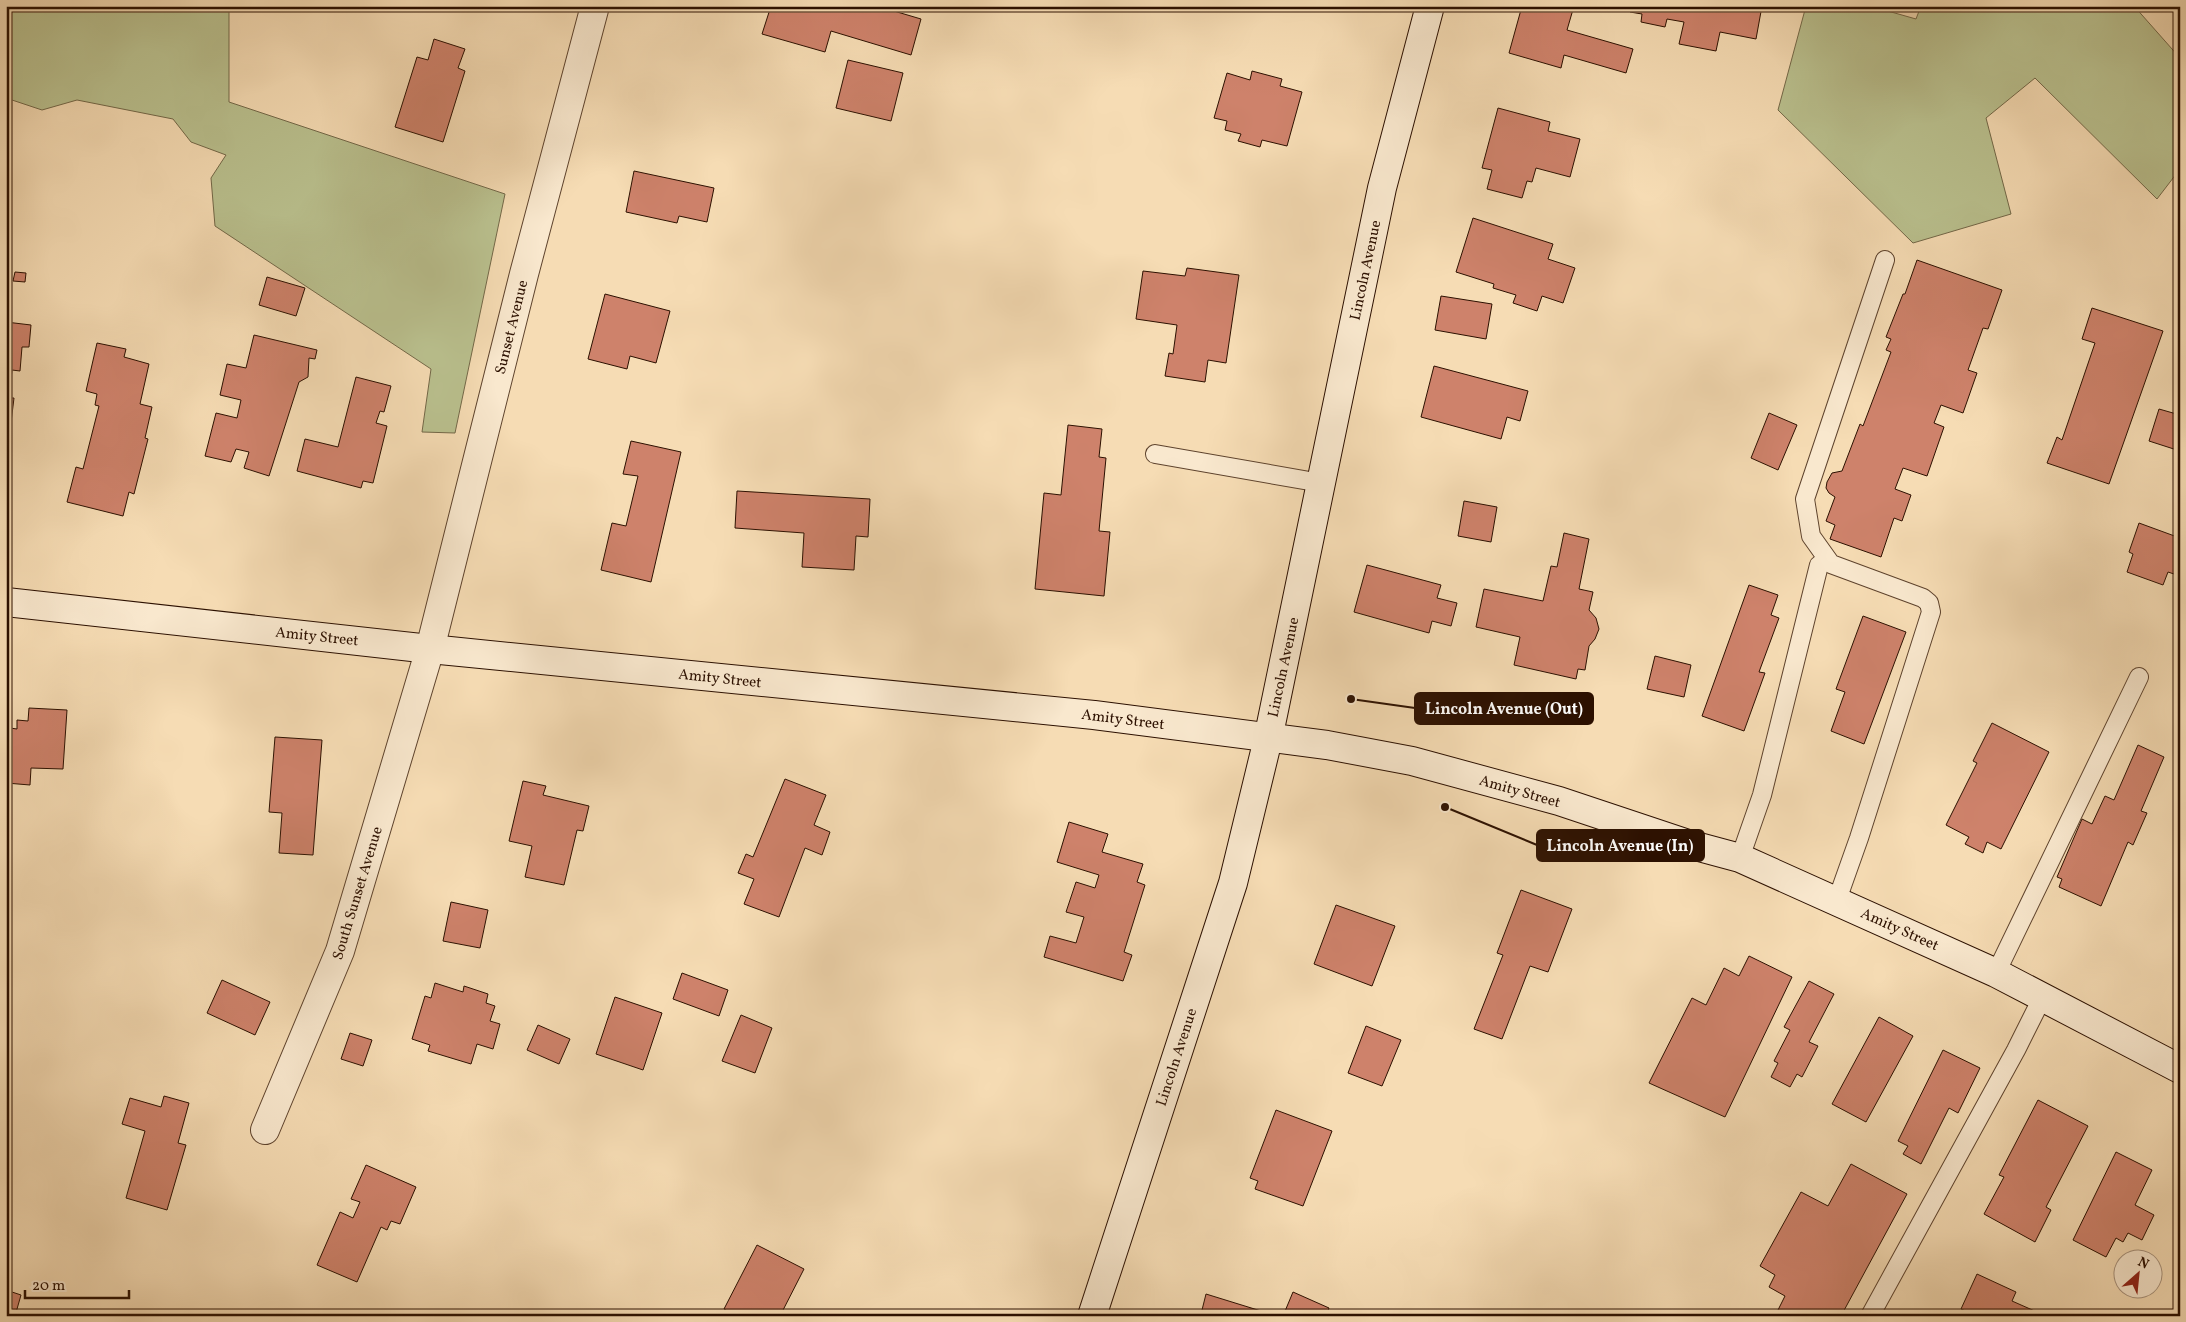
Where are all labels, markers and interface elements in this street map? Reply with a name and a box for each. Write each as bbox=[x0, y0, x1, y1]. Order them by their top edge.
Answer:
street label: Lincoln Avenue bbox=[1346, 218, 1387, 322]
street label: Sunset Avenue bbox=[491, 278, 534, 377]
street label: Lincoln Avenue bbox=[1264, 615, 1305, 719]
street label: Amity Street bbox=[274, 623, 360, 652]
street label: Amity Street bbox=[677, 665, 763, 694]
callout: Lincoln Avenue (Out) bbox=[1415, 693, 1593, 724]
text: Lincoln Avenue (Out) bbox=[1425, 699, 1583, 721]
street label: Amity Street bbox=[1080, 705, 1166, 736]
street label: Amity Street bbox=[1477, 771, 1563, 814]
street label: South Sunset Avenue bbox=[328, 824, 389, 963]
callout: Lincoln Avenue (In) bbox=[1537, 830, 1704, 861]
text: Lincoln Avenue (In) bbox=[1547, 836, 1693, 858]
street label: Amity Street bbox=[1857, 904, 1942, 957]
street label: Lincoln Avenue bbox=[1152, 1006, 1203, 1109]
north arrow bbox=[2114, 1250, 2164, 1300]
text: N bbox=[2134, 1253, 2152, 1275]
scale bar bbox=[25, 1267, 129, 1299]
text: 20 m bbox=[32, 1276, 65, 1297]

